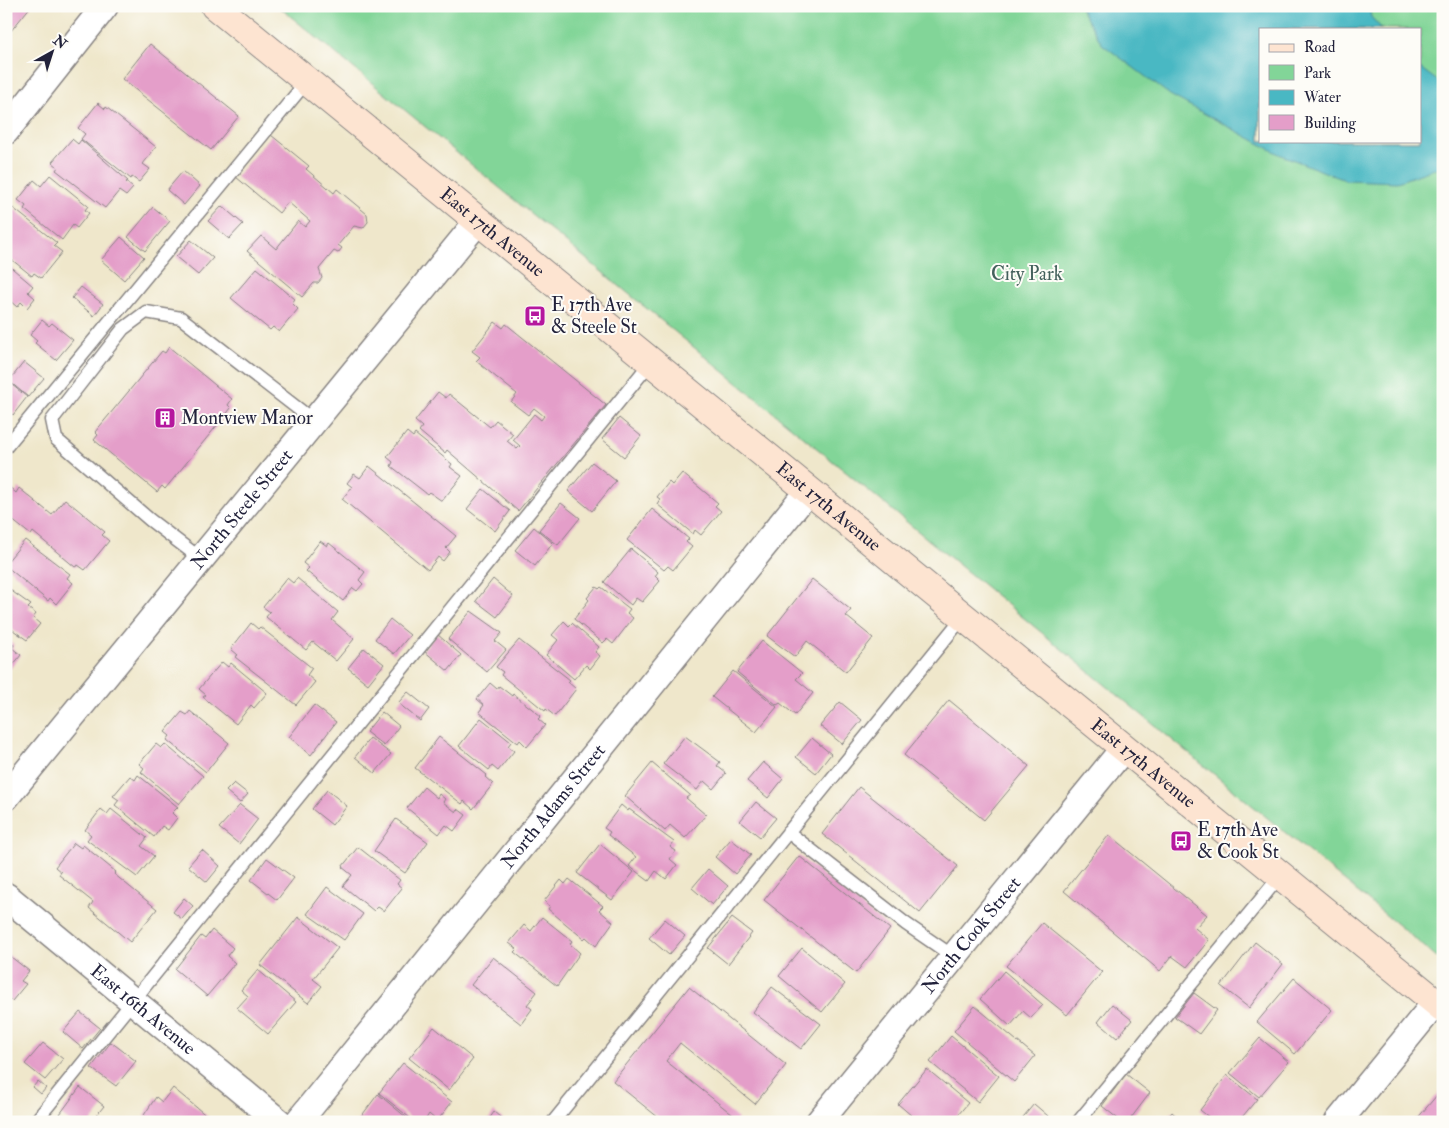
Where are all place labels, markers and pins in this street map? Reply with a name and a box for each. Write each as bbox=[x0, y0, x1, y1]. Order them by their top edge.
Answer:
place label: E 17th Ave & Steele St bbox=[551, 293, 637, 339]
bus stop icon: E 17th Ave & Steele St bbox=[523, 304, 547, 328]
building icon: Montview Manor bbox=[153, 406, 177, 430]
place label: Montview Manor bbox=[181, 406, 313, 430]
place label: E 17th Ave & Cook St bbox=[1197, 818, 1279, 864]
bus stop icon: E 17th Ave & Cook St bbox=[1169, 829, 1193, 853]

